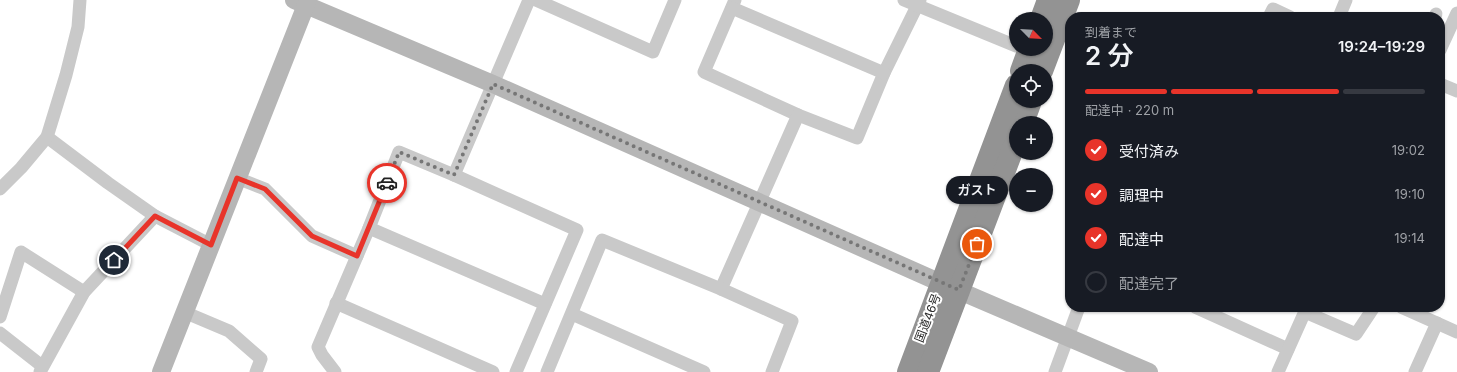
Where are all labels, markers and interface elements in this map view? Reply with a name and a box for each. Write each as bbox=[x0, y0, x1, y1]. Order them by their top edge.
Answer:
north arrow bbox=[1009, 12, 1053, 56]
map controls bbox=[1009, 12, 1053, 212]
text: 到着まで bbox=[1085, 24, 1137, 40]
text: 19:24–19:29 bbox=[1338, 37, 1425, 56]
text: 2 分 bbox=[1085, 40, 1134, 71]
button: locate bbox=[1009, 64, 1053, 108]
text: 配達中 · 220 m bbox=[1085, 102, 1174, 118]
button: + bbox=[1009, 116, 1053, 160]
icon: check bbox=[1085, 139, 1107, 161]
text: 受付済み bbox=[1119, 142, 1179, 161]
text: 19:02 bbox=[1392, 142, 1425, 158]
courier bbox=[367, 163, 407, 203]
button: − bbox=[1009, 168, 1053, 212]
icon: car bbox=[376, 172, 398, 194]
callout: ガスト bbox=[946, 176, 1008, 204]
text: ガスト bbox=[957, 182, 997, 198]
icon: check bbox=[1085, 183, 1107, 205]
text: 調理中 bbox=[1119, 186, 1164, 205]
text: 19:10 bbox=[1394, 186, 1425, 202]
pin bbox=[960, 227, 994, 261]
icon: check bbox=[1085, 227, 1107, 249]
text: 配達中 bbox=[1119, 230, 1164, 249]
text: 19:14 bbox=[1394, 230, 1425, 246]
icon: bag bbox=[966, 233, 988, 255]
pin bbox=[97, 243, 131, 277]
icon: home bbox=[103, 249, 125, 271]
text: 配達完了 bbox=[1119, 274, 1179, 293]
street label: 国道46号 bbox=[911, 291, 944, 344]

